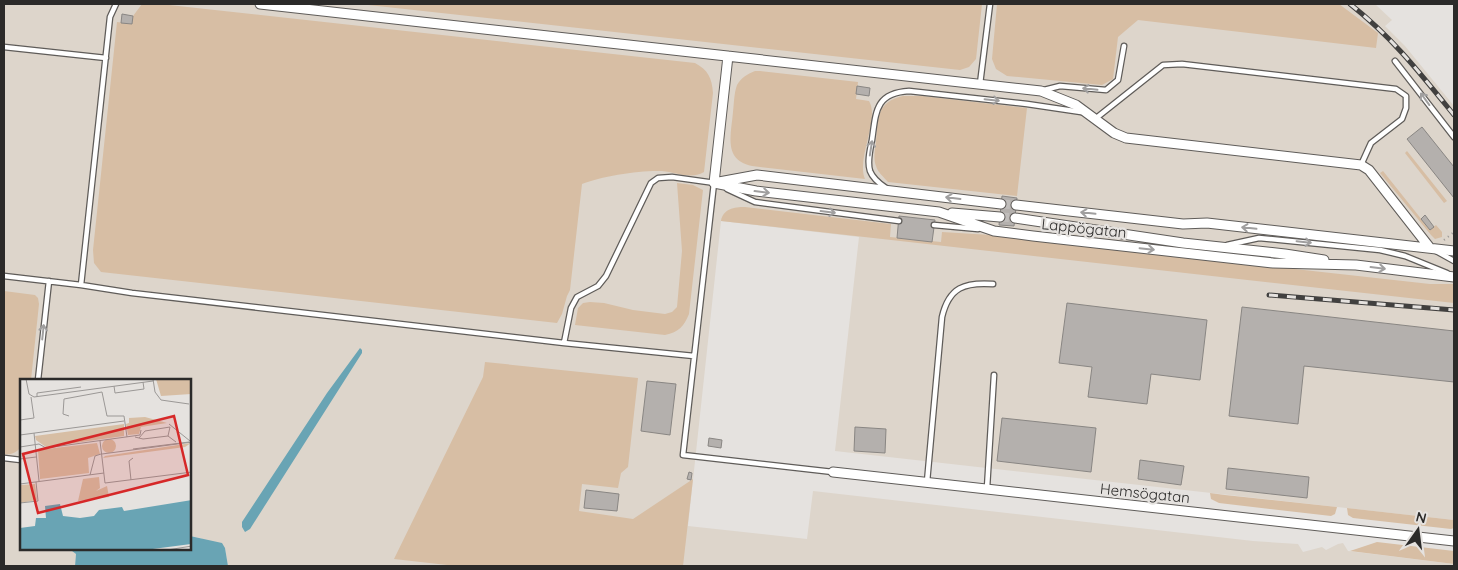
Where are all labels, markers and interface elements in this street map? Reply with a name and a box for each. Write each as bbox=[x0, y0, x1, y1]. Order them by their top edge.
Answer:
one-way arrow bbox=[1083, 84, 1099, 93]
one-way arrow bbox=[1420, 92, 1430, 106]
one-way arrow bbox=[984, 95, 1000, 105]
one-way arrow bbox=[866, 140, 876, 156]
one-way arrow bbox=[754, 187, 770, 197]
one-way arrow bbox=[945, 193, 961, 203]
one-way arrow bbox=[820, 207, 836, 217]
one-way arrow bbox=[1080, 208, 1096, 218]
street label: Lappögatan bbox=[1040, 214, 1128, 242]
one-way arrow bbox=[1242, 223, 1258, 233]
one-way arrow bbox=[1295, 237, 1311, 247]
one-way arrow bbox=[1138, 244, 1154, 254]
one-way arrow bbox=[1370, 263, 1386, 273]
one-way arrow bbox=[38, 324, 48, 340]
inset map bbox=[20, 379, 191, 550]
street label: Hemsögatan bbox=[1099, 479, 1191, 507]
north arrow bbox=[1393, 505, 1443, 555]
text: N bbox=[1414, 507, 1428, 527]

